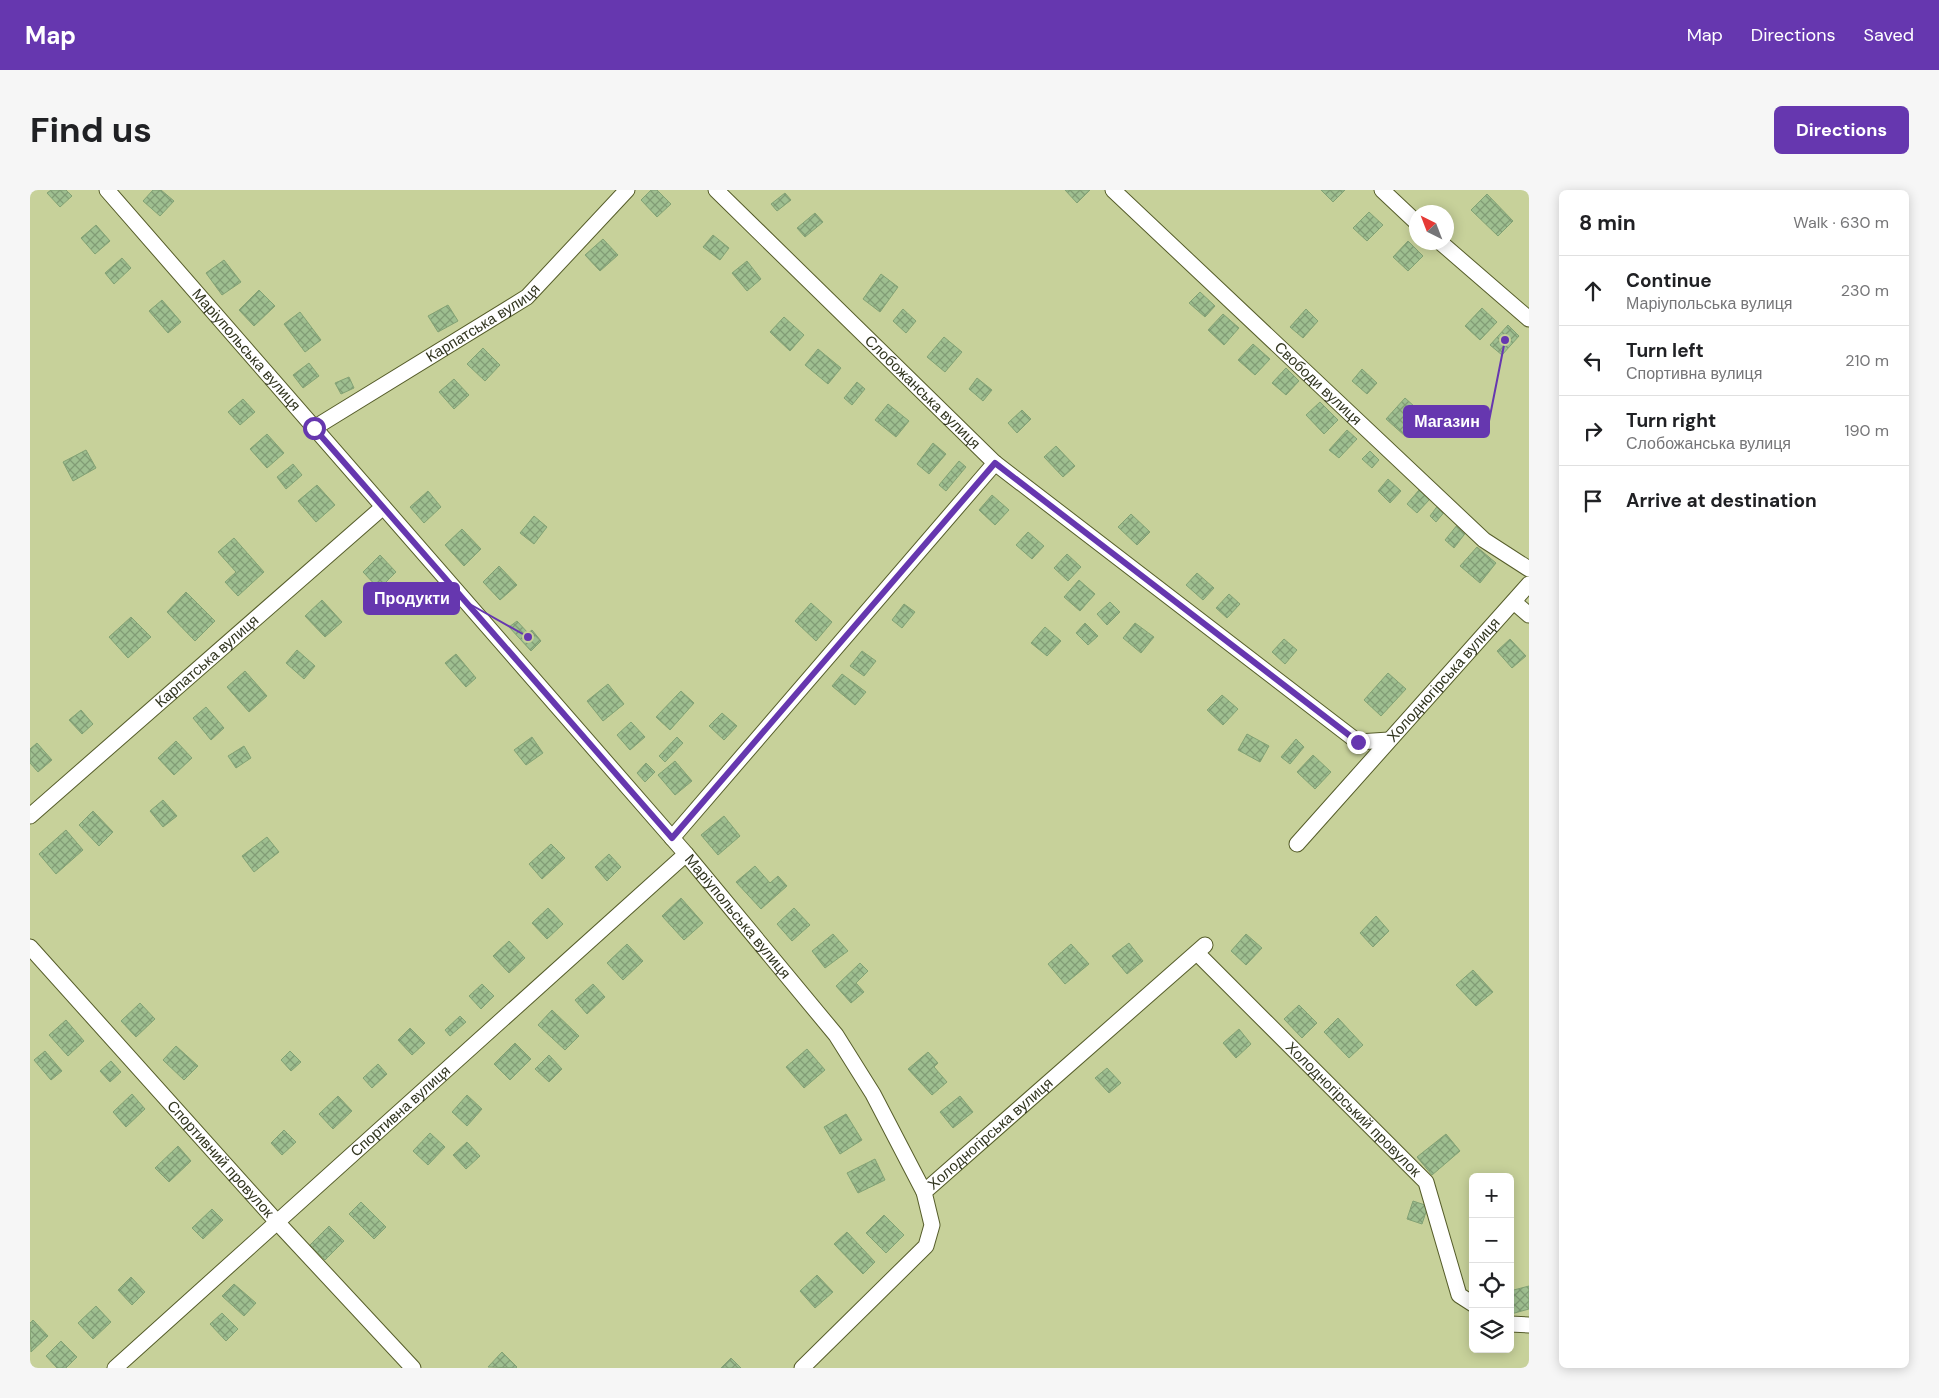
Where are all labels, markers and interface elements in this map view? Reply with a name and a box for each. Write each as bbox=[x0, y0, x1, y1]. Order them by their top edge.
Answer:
text: Map bbox=[25, 20, 76, 51]
text: Map bbox=[1687, 23, 1723, 47]
text: Directions bbox=[1751, 23, 1836, 47]
text: Saved bbox=[1864, 23, 1914, 47]
button: Directions bbox=[1774, 106, 1909, 154]
text: Find us bbox=[30, 107, 152, 153]
north arrow bbox=[1409, 205, 1454, 250]
text: 8 min bbox=[1579, 209, 1636, 237]
text: Walk · 630 m bbox=[1793, 212, 1889, 233]
text: Continue bbox=[1626, 268, 1712, 293]
icon: ahead bbox=[1579, 277, 1607, 305]
street label: Карпатська вулиця bbox=[422, 279, 544, 367]
text: 230 m bbox=[1841, 280, 1889, 301]
street label: Маріупольська вулиця bbox=[187, 284, 305, 415]
text: Маріупольська вулиця bbox=[1626, 293, 1792, 314]
street label: Слобожанська вулиця bbox=[860, 331, 985, 453]
street label: Свободи вулиця bbox=[1270, 337, 1366, 430]
text: Turn left bbox=[1626, 338, 1704, 363]
icon: left bbox=[1579, 347, 1607, 375]
text: 210 m bbox=[1845, 350, 1889, 371]
text: Спортивна вулиця bbox=[1626, 363, 1762, 384]
callout: Магазин bbox=[1404, 406, 1489, 437]
text: Turn right bbox=[1626, 408, 1716, 433]
text: Магазин bbox=[1414, 411, 1480, 432]
route start bbox=[303, 417, 326, 440]
icon: right bbox=[1579, 417, 1607, 445]
text: 190 m bbox=[1845, 420, 1889, 441]
text: Слобожанська вулиця bbox=[1626, 433, 1791, 454]
icon: arrive bbox=[1579, 487, 1607, 515]
text: Arrive at destination bbox=[1626, 488, 1817, 513]
callout: Продукти bbox=[364, 583, 459, 614]
text: Продукти bbox=[374, 588, 450, 609]
street label: Карпатська вулиця bbox=[151, 610, 263, 712]
street label: Холодногірська вулиця bbox=[1383, 613, 1504, 746]
route end bbox=[1347, 731, 1370, 754]
street label: Маріупольська вулиця bbox=[680, 850, 795, 983]
street label: Холодногірський провулок bbox=[1281, 1037, 1426, 1182]
street label: Спортивна вулиця bbox=[346, 1061, 455, 1161]
street label: Холодногірська вулиця bbox=[923, 1073, 1057, 1194]
street label: Спортивний провулок bbox=[163, 1096, 279, 1222]
map controls bbox=[1469, 1173, 1514, 1353]
button: + bbox=[1469, 1173, 1514, 1218]
button: − bbox=[1469, 1218, 1514, 1263]
button: locate bbox=[1469, 1263, 1514, 1308]
button: layers bbox=[1469, 1308, 1514, 1353]

